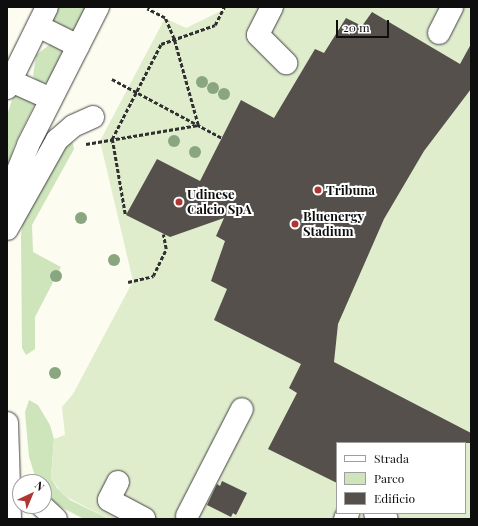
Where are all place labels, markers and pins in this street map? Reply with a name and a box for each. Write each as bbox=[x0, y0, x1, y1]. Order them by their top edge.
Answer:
place label: Tribuna bbox=[326, 182, 375, 198]
marker: Tribuna bbox=[313, 185, 323, 195]
place label: Udinese Calcio SpA bbox=[187, 187, 252, 218]
marker: Udinese Calcio SpA bbox=[174, 197, 184, 207]
place label: Bluenergy Stadium bbox=[303, 209, 364, 240]
marker: Bluenergy Stadium bbox=[290, 219, 300, 229]

